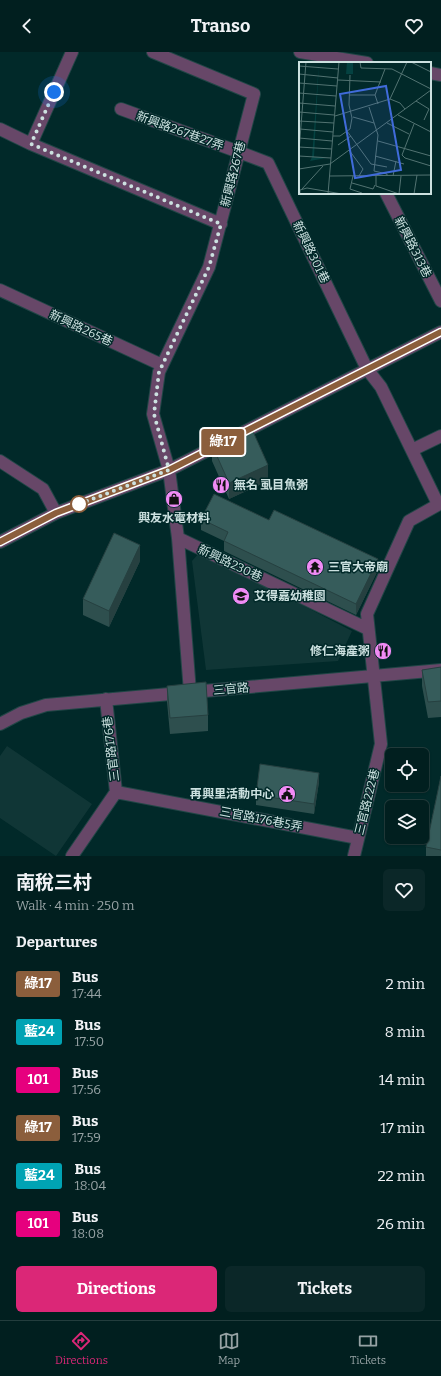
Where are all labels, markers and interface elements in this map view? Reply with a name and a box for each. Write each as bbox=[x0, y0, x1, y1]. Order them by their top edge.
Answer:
icon: back bbox=[16, 15, 38, 37]
text: Transo bbox=[191, 15, 250, 37]
icon: heart bbox=[403, 15, 425, 37]
inset map bbox=[299, 62, 431, 194]
your location bbox=[44, 82, 64, 102]
street label: 新興路267巷27弄 bbox=[134, 109, 226, 153]
street label: 新興路267巷 bbox=[218, 140, 248, 208]
street label: 新興路313巷 bbox=[392, 214, 434, 280]
street label: 新興路301巷 bbox=[290, 219, 332, 285]
street label: 新興路265巷 bbox=[47, 307, 115, 349]
line badge: 綠17 bbox=[200, 429, 246, 455]
text: 綠17 bbox=[209, 433, 237, 450]
restaurant icon: 無名 虱目魚粥 bbox=[211, 475, 231, 495]
place label: 無名 虱目魚粥 bbox=[234, 478, 308, 492]
shop icon: 興友水電材料 bbox=[164, 489, 184, 509]
unlabelled marker bbox=[70, 495, 88, 513]
place label: 興友水電材料 bbox=[138, 511, 210, 525]
street label: 新興路230巷 bbox=[196, 542, 264, 584]
temple icon: 三官大帝廟 bbox=[305, 557, 325, 577]
place label: 三官大帝廟 bbox=[328, 560, 388, 574]
school or university icon: 艾得嘉幼稚園 bbox=[231, 586, 251, 606]
place label: 艾得嘉幼稚園 bbox=[254, 589, 326, 603]
restaurant icon: 修仁海產粥 bbox=[373, 641, 393, 661]
place label: 修仁海產粥 bbox=[310, 644, 370, 658]
street label: 三官路 bbox=[212, 680, 250, 698]
street label: 三官路176巷 bbox=[100, 716, 122, 782]
map controls bbox=[385, 748, 429, 844]
button: locate bbox=[385, 748, 429, 792]
street label: 三官路222巷 bbox=[352, 768, 382, 836]
public building icon: 再興里活動中心 bbox=[277, 784, 297, 804]
place label: 再興里活動中心 bbox=[190, 787, 274, 801]
button: layers bbox=[385, 800, 429, 844]
street label: 三官路176巷5弄 bbox=[218, 804, 304, 834]
button: heart bbox=[383, 869, 425, 911]
text: 南稅三村 bbox=[16, 871, 92, 894]
text: Walk · 4 min · 250 m bbox=[16, 898, 134, 913]
text: Departures bbox=[16, 933, 97, 951]
text: Bus bbox=[72, 968, 98, 986]
text: 綠17 bbox=[24, 975, 52, 992]
text: 2 min bbox=[386, 975, 425, 993]
text: 17:44 bbox=[72, 986, 102, 1001]
text: Bus bbox=[74, 1016, 101, 1034]
text: 藍24 bbox=[24, 1023, 54, 1040]
text: 8 min bbox=[385, 1023, 425, 1041]
text: 17:50 bbox=[74, 1034, 104, 1049]
text: Bus bbox=[72, 1064, 98, 1082]
text: 101 bbox=[28, 1071, 48, 1088]
text: 14 min bbox=[379, 1071, 425, 1089]
text: 17:56 bbox=[72, 1082, 101, 1097]
text: Bus bbox=[72, 1112, 98, 1130]
text: 綠17 bbox=[24, 1119, 52, 1136]
text: 17 min bbox=[380, 1119, 425, 1137]
text: 17:59 bbox=[72, 1130, 101, 1145]
text: Bus bbox=[74, 1160, 101, 1178]
text: 藍24 bbox=[24, 1167, 54, 1184]
text: 22 min bbox=[377, 1167, 425, 1185]
text: 18:04 bbox=[74, 1178, 106, 1193]
text: Bus bbox=[72, 1208, 98, 1226]
text: 101 bbox=[28, 1215, 48, 1232]
text: 26 min bbox=[377, 1215, 425, 1233]
text: 18:08 bbox=[72, 1226, 104, 1241]
button: Directions bbox=[16, 1266, 217, 1312]
button: Tickets bbox=[225, 1266, 425, 1312]
tab: Directions bbox=[55, 1330, 108, 1367]
tab: Map bbox=[218, 1330, 240, 1367]
tab: Tickets bbox=[350, 1330, 386, 1367]

